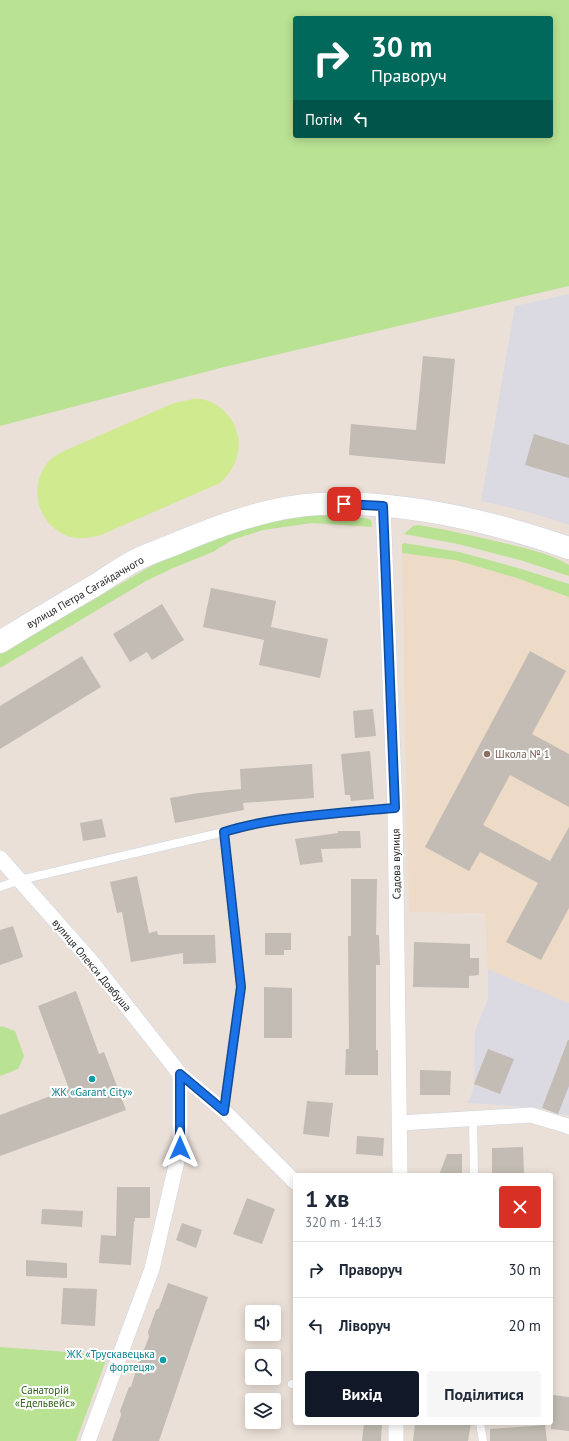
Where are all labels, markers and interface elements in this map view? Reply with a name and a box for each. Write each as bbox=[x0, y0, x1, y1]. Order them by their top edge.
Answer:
text: 30 m bbox=[371, 28, 432, 65]
icon: right bbox=[305, 32, 357, 84]
text: Праворуч bbox=[371, 64, 447, 87]
icon: left bbox=[350, 108, 372, 130]
text: Потім bbox=[305, 110, 342, 129]
pin bbox=[327, 487, 361, 521]
icon: arrive bbox=[333, 493, 355, 515]
street label: вулиця Петра Сагайдачного bbox=[24, 553, 146, 631]
place label: Школа № 1 bbox=[495, 747, 550, 761]
marker: Школа № 1 bbox=[482, 749, 492, 759]
street label: Садова вулиця bbox=[388, 829, 404, 899]
street label: вулиця Олекси Довбуша bbox=[49, 916, 135, 1014]
marker: ЖК «Garant City» bbox=[87, 1074, 97, 1084]
place label: ЖК «Garant City» bbox=[50, 1085, 133, 1099]
position arrow bbox=[159, 1127, 201, 1169]
text: 1 хв bbox=[305, 1183, 349, 1214]
button: close bbox=[499, 1186, 541, 1228]
text: 320 m · 14:13 bbox=[305, 1214, 382, 1231]
icon: right bbox=[305, 1259, 327, 1281]
text: Праворуч bbox=[339, 1260, 402, 1279]
text: 30 m bbox=[508, 1260, 541, 1279]
map controls bbox=[245, 1305, 281, 1429]
button: sound bbox=[245, 1305, 281, 1341]
icon: left bbox=[305, 1315, 327, 1337]
text: Ліворуч bbox=[339, 1316, 391, 1335]
text: 20 m bbox=[508, 1316, 541, 1335]
place label: ЖК «Трускавецька фортеця» bbox=[66, 1347, 155, 1374]
button: search bbox=[245, 1349, 281, 1385]
marker: ЖК «Трускавецька фортеця» bbox=[158, 1355, 168, 1365]
button: Вихід bbox=[305, 1371, 419, 1417]
button: Поділитися bbox=[427, 1371, 541, 1417]
park label: Санаторій «Едельвейс» bbox=[15, 1383, 75, 1410]
button: layers bbox=[245, 1393, 281, 1429]

